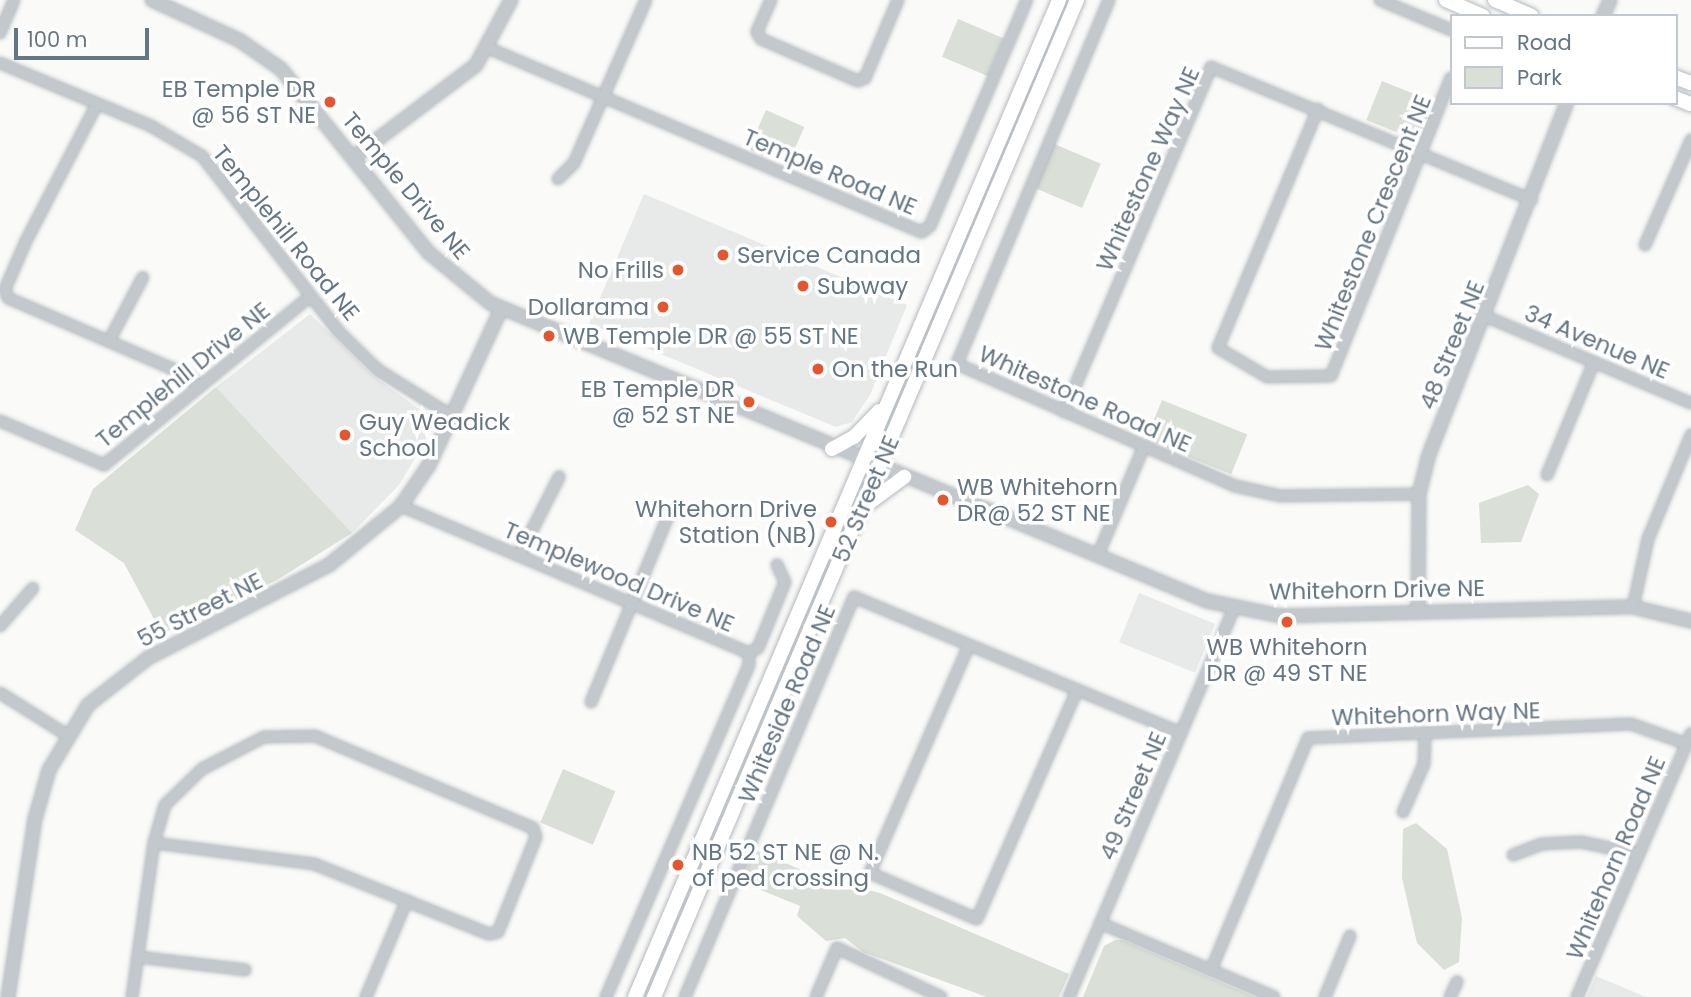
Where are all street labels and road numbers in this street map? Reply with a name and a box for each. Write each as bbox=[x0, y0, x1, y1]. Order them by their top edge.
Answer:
street label: Whitestone Way NE bbox=[1091, 63, 1205, 275]
street label: Whitestone Crescent NE bbox=[1309, 91, 1437, 355]
street label: Temple Drive NE bbox=[336, 107, 476, 265]
street label: Temple Road NE bbox=[739, 123, 921, 221]
street label: Templehill Road NE bbox=[207, 140, 365, 326]
street label: 48 Street NE bbox=[1414, 277, 1490, 413]
street label: Templehill Drive NE bbox=[91, 296, 275, 454]
street label: 34 Avenue NE bbox=[1520, 299, 1674, 385]
street label: Whitestone Road NE bbox=[975, 340, 1195, 458]
street label: 52 Street NE bbox=[827, 431, 905, 567]
street label: Templewood Drive NE bbox=[500, 516, 738, 638]
street label: 55 Street NE bbox=[133, 567, 267, 653]
street label: Whitehorn Drive NE bbox=[1269, 574, 1485, 606]
street label: Whiteside Road NE bbox=[733, 601, 841, 807]
street label: Whitehorn Way NE bbox=[1331, 697, 1541, 731]
street label: 49 Street NE bbox=[1094, 728, 1172, 864]
street label: Whitehorn Road NE bbox=[1561, 752, 1671, 964]

